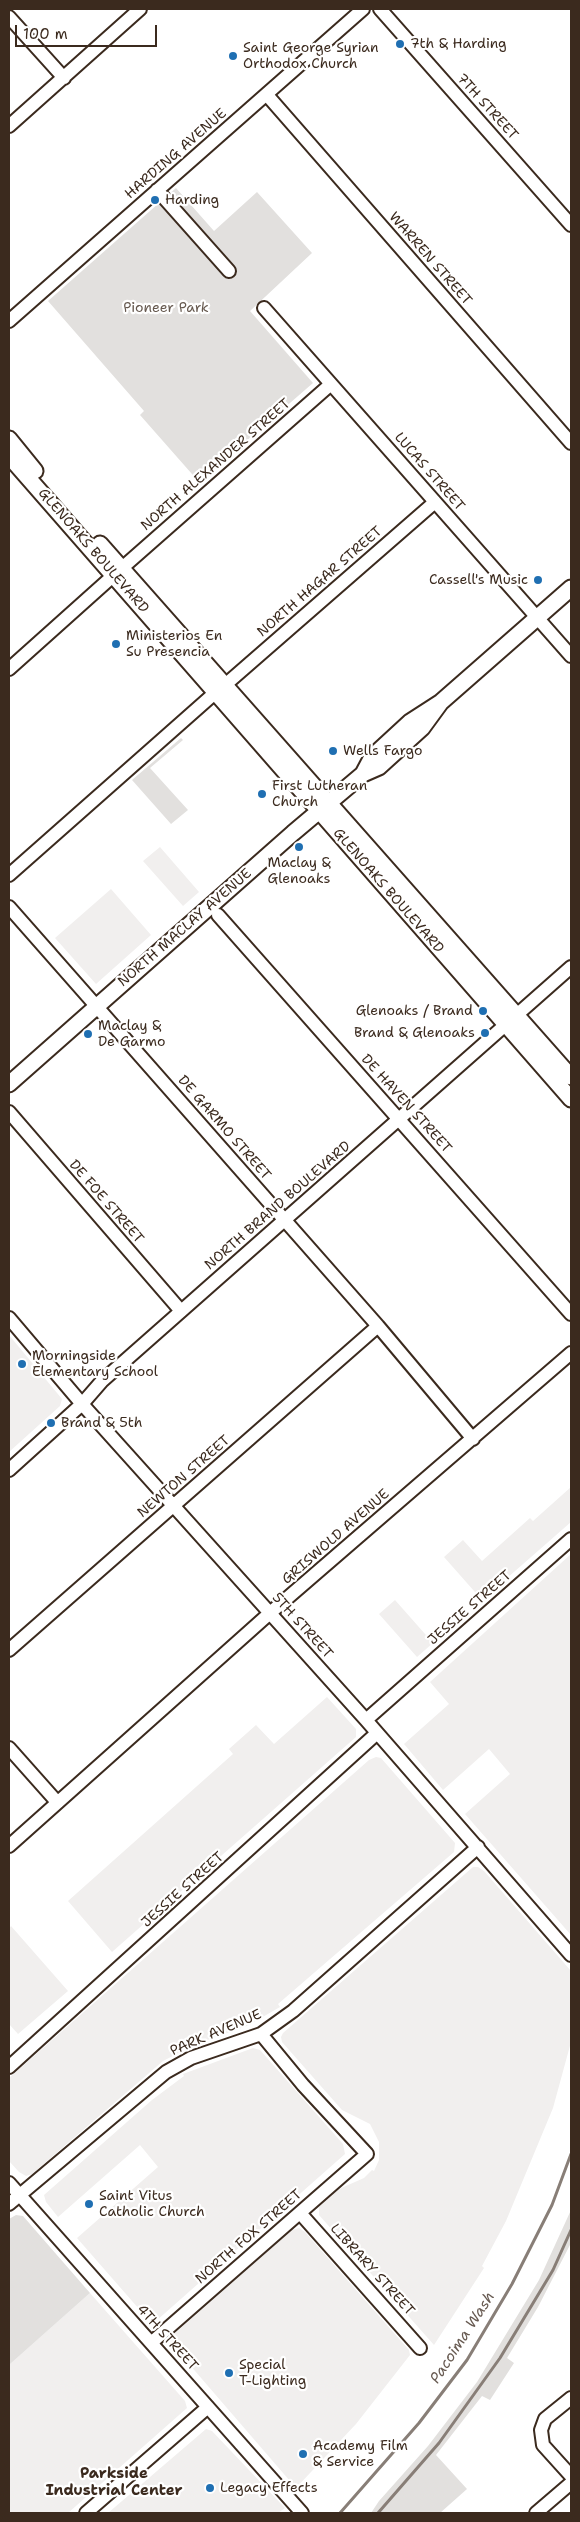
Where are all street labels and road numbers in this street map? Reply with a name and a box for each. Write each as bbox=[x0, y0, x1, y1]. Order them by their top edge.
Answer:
street label: 7TH STREET bbox=[453, 70, 521, 144]
street label: HARDING AVENUE bbox=[122, 105, 230, 203]
street label: WARREN STREET bbox=[385, 209, 475, 309]
street label: NORTH ALEXANDER STREET bbox=[138, 396, 294, 534]
street label: LUCAS STREET bbox=[390, 429, 468, 515]
street label: GLENOAKS BOULEVARD bbox=[34, 485, 152, 617]
street label: NORTH HAGAR STREET bbox=[254, 523, 386, 641]
street label: GLENOAKS BOULEVARD bbox=[329, 825, 447, 957]
street label: NORTH MACLAY AVENUE bbox=[115, 865, 255, 991]
street label: DE HAVEN STREET bbox=[357, 1051, 455, 1157]
street label: DE GARMO STREET bbox=[174, 1072, 274, 1184]
street label: NORTH BRAND BOULEVARD bbox=[202, 1138, 354, 1274]
street label: DE FOE STREET bbox=[65, 1157, 147, 1247]
street label: NEWTON STREET bbox=[134, 1432, 234, 1522]
street label: GRISWOLD AVENUE bbox=[279, 1486, 393, 1588]
street label: JESSIE STREET bbox=[425, 1567, 515, 1649]
street label: 5TH STREET bbox=[268, 1590, 336, 1662]
street label: JESSIE STREET bbox=[138, 1849, 228, 1931]
street label: PARK AVENUE bbox=[168, 2006, 264, 2060]
street label: NORTH FOX STREET bbox=[192, 2186, 306, 2288]
street label: LIBRARY STREET bbox=[326, 2221, 418, 2319]
street label: 4TH STREET bbox=[133, 2301, 201, 2375]

